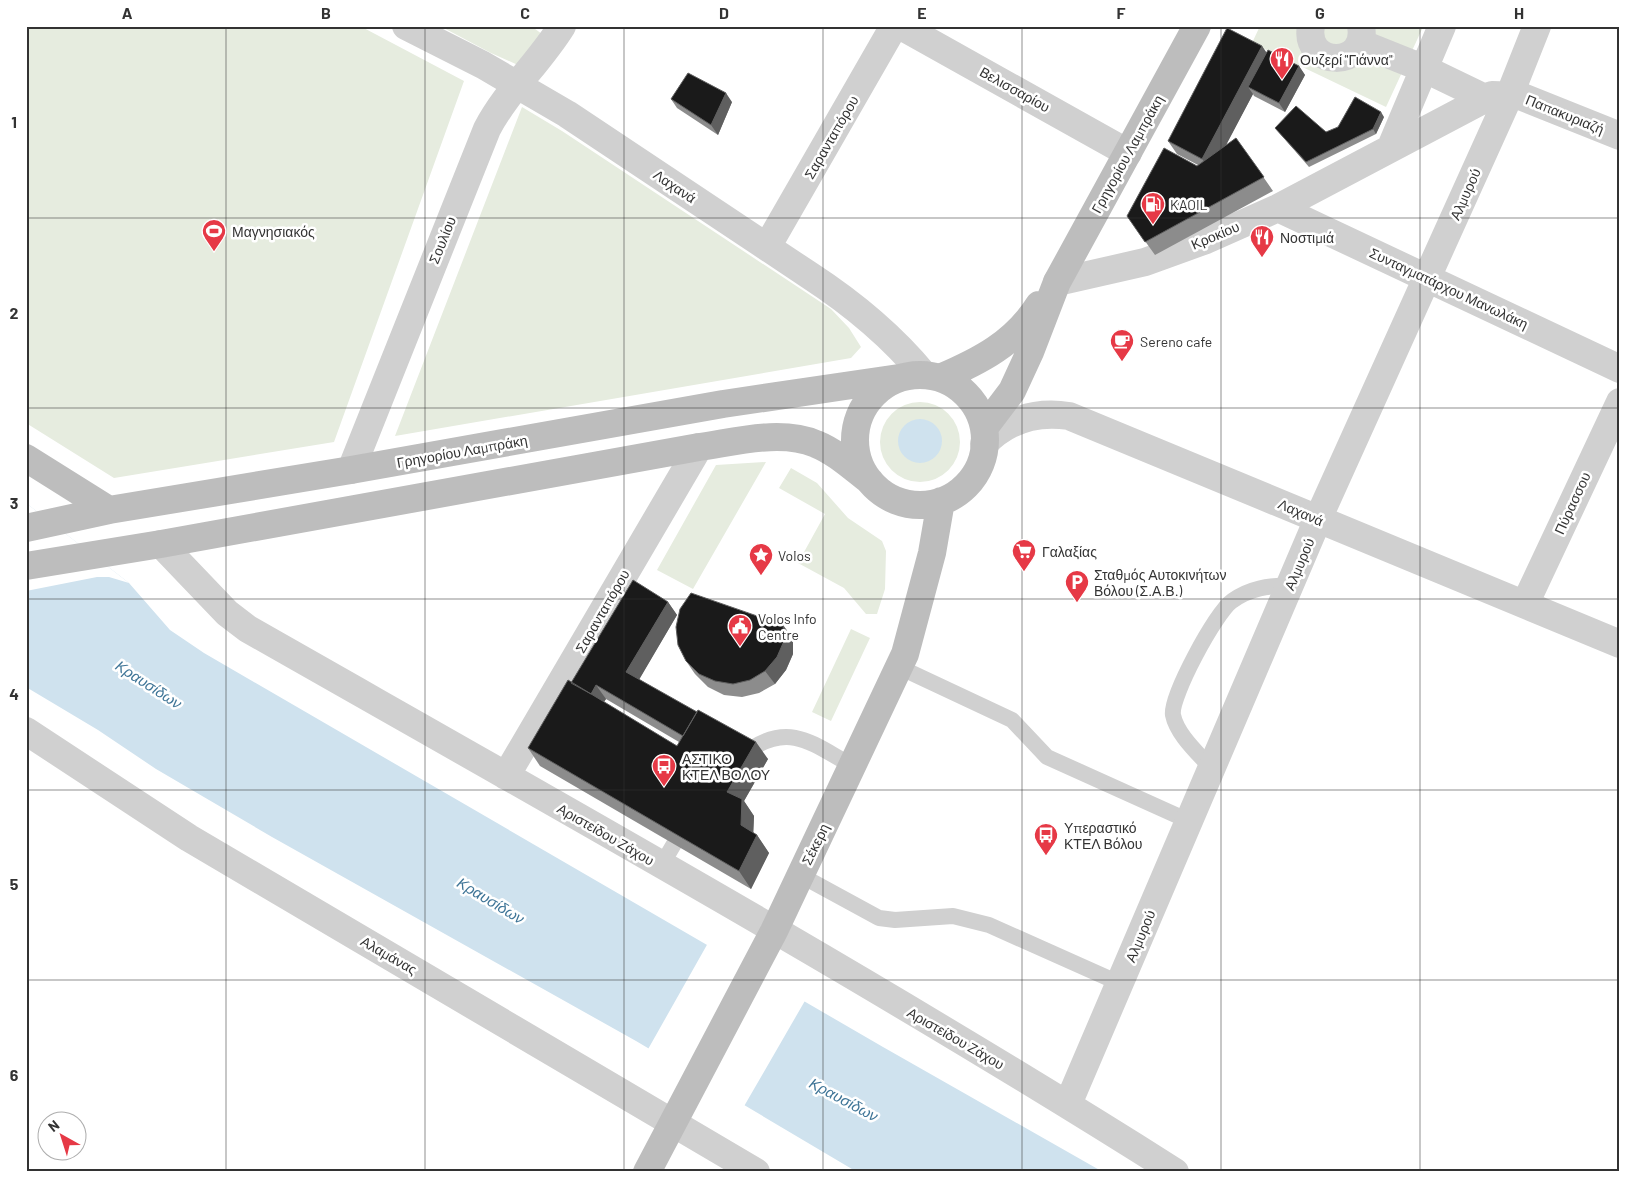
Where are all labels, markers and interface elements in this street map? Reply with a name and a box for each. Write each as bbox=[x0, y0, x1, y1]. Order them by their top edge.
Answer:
text: A bbox=[122, 3, 133, 22]
text: B bbox=[321, 3, 331, 22]
text: C bbox=[520, 3, 530, 22]
text: D bbox=[719, 3, 729, 22]
text: E bbox=[917, 3, 927, 22]
text: F bbox=[1117, 3, 1126, 22]
text: G bbox=[1315, 3, 1325, 22]
text: H bbox=[1514, 3, 1524, 22]
restaurant icon: Ουζερί "Γιάννα" bbox=[1269, 46, 1295, 80]
place label: Ουζερί "Γιάννα" bbox=[1300, 51, 1393, 68]
street label: Βελισσαρίου bbox=[977, 63, 1053, 115]
street label: Παπακυριαζή bbox=[1523, 91, 1607, 137]
street label: Σαρανταπόρου bbox=[800, 92, 862, 182]
street label: Γρηγορίου Λαμπράκη bbox=[1087, 92, 1167, 216]
text: 1 bbox=[11, 112, 17, 131]
street label: Αλμυρού bbox=[1446, 165, 1484, 223]
street label: Λαχανά bbox=[651, 166, 699, 206]
fuel station icon: KAOIL bbox=[1140, 191, 1166, 225]
place label: KAOIL bbox=[1170, 196, 1208, 213]
street label: Σουλίου bbox=[425, 214, 459, 266]
street label: Κροκίου bbox=[1188, 217, 1242, 253]
sports icon: Μαγνησιακός bbox=[201, 218, 227, 252]
place label: Μαγνησιακός bbox=[232, 223, 315, 240]
restaurant icon: Νοστιμιά bbox=[1249, 224, 1275, 258]
place label: Νοστιμιά bbox=[1280, 229, 1334, 246]
street label: Συνταγματάρχου Μανωλάκη bbox=[1367, 244, 1531, 332]
text: 2 bbox=[10, 303, 19, 322]
cafe icon: Sereno cafe bbox=[1109, 328, 1135, 362]
place label: Sereno cafe bbox=[1140, 333, 1212, 350]
street label: Γρηγορίου Λαμπράκη bbox=[395, 431, 529, 471]
street label: Πύρασσου bbox=[1550, 469, 1594, 537]
text: 3 bbox=[10, 493, 18, 512]
street label: Λαχανά bbox=[1276, 495, 1326, 529]
street label: Αλμυρού bbox=[1280, 535, 1318, 593]
supermarket icon: Γαλαξίας bbox=[1011, 538, 1037, 572]
place icon: Volos bbox=[748, 542, 774, 576]
place label: Γαλαξίας bbox=[1042, 543, 1097, 560]
place label: Volos bbox=[778, 547, 811, 564]
street label: Σαρανταπόρου bbox=[571, 566, 633, 656]
place label: Σταθμός Αυτοκινήτων Βόλου (Σ.Α.Β.) bbox=[1094, 566, 1226, 599]
parking icon: Σταθμός Αυτοκινήτων Βόλου (Σ.Α.Β.) bbox=[1064, 569, 1090, 603]
place label: Volos Info Centre bbox=[758, 610, 817, 643]
public building icon: Volos Info Centre bbox=[727, 613, 753, 647]
water label: Κραυσίδων bbox=[113, 656, 186, 712]
text: 4 bbox=[9, 684, 19, 703]
place label: ΑΣΤΙΚΟ ΚΤΕΛ ΒΟΛΟΥ bbox=[682, 750, 771, 783]
bus stop icon: ΑΣΤΙΚΟ ΚΤΕΛ ΒΟΛΟΥ bbox=[651, 753, 677, 787]
street label: Αριστείδου Ζάχου bbox=[555, 799, 657, 869]
place label: Υπεραστικό ΚΤΕΛ Βόλου bbox=[1064, 819, 1142, 852]
street label: Σέκερη bbox=[798, 821, 832, 867]
bus stop icon: Υπεραστικό ΚΤΕΛ Βόλου bbox=[1033, 822, 1059, 856]
water label: Κραυσίδων bbox=[454, 873, 528, 927]
text: 5 bbox=[10, 874, 19, 893]
street label: Αλμυρού bbox=[1121, 907, 1159, 965]
street label: Αλαμάνας bbox=[358, 932, 420, 978]
street label: Αριστείδου Ζάχου bbox=[905, 1003, 1007, 1073]
text: 6 bbox=[10, 1065, 19, 1084]
water label: Κραυσίδων bbox=[807, 1073, 882, 1125]
north arrow bbox=[38, 1110, 88, 1160]
text: N bbox=[45, 1116, 62, 1135]

